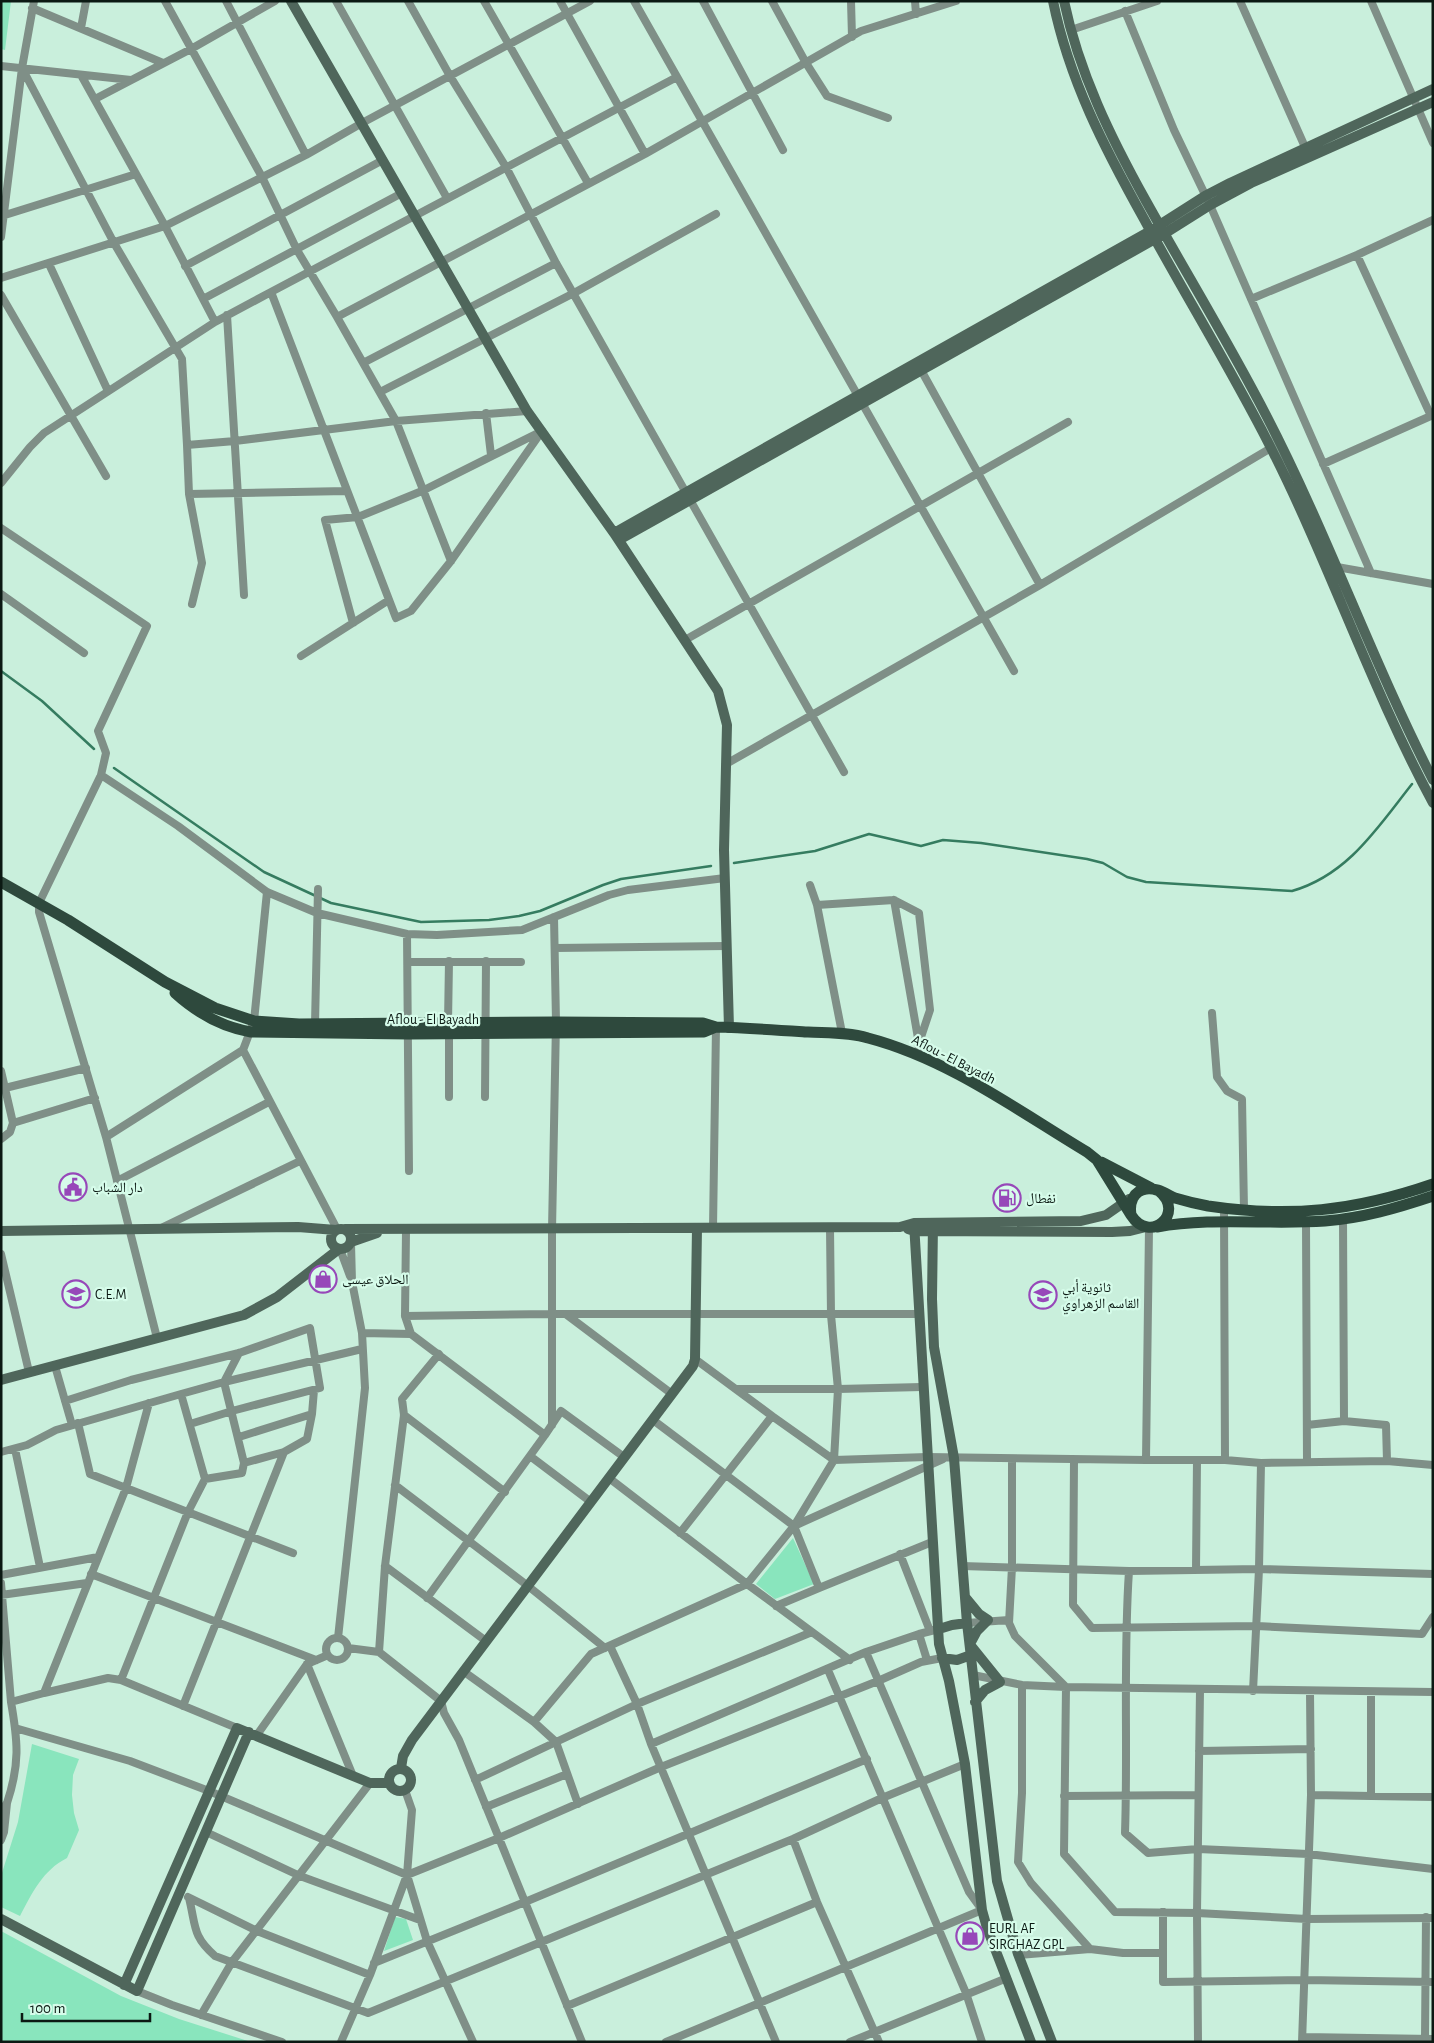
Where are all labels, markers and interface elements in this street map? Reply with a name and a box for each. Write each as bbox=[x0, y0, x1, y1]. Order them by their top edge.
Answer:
street label: Aflou - El Bayadh bbox=[387, 1013, 479, 1027]
street label: Aflou - El Bayadh bbox=[909, 1033, 998, 1087]
public building icon: دار الشباب bbox=[58, 1172, 88, 1202]
place label: دار الشباب bbox=[92, 1181, 143, 1196]
fuel station icon: نفطال bbox=[992, 1183, 1022, 1213]
place label: نفطال bbox=[1026, 1192, 1056, 1207]
shop icon: الحلاق عيسى bbox=[308, 1264, 338, 1294]
place label: الحلاق عيسى bbox=[342, 1273, 409, 1288]
school or university icon: C.E.M bbox=[61, 1279, 91, 1309]
place label: ثانوية أبي القاسم الزهراوي bbox=[1062, 1279, 1139, 1315]
school or university icon: ثانوية أبي القاسم الزهراوي bbox=[1028, 1280, 1058, 1310]
place label: C.E.M bbox=[95, 1288, 127, 1302]
shop icon: EURL AF SIRGHAZ GPL bbox=[955, 1921, 985, 1951]
place label: EURL AF SIRGHAZ GPL bbox=[989, 1922, 1064, 1952]
scale bar bbox=[22, 1990, 150, 2022]
text: 100 m bbox=[30, 2001, 65, 2016]

